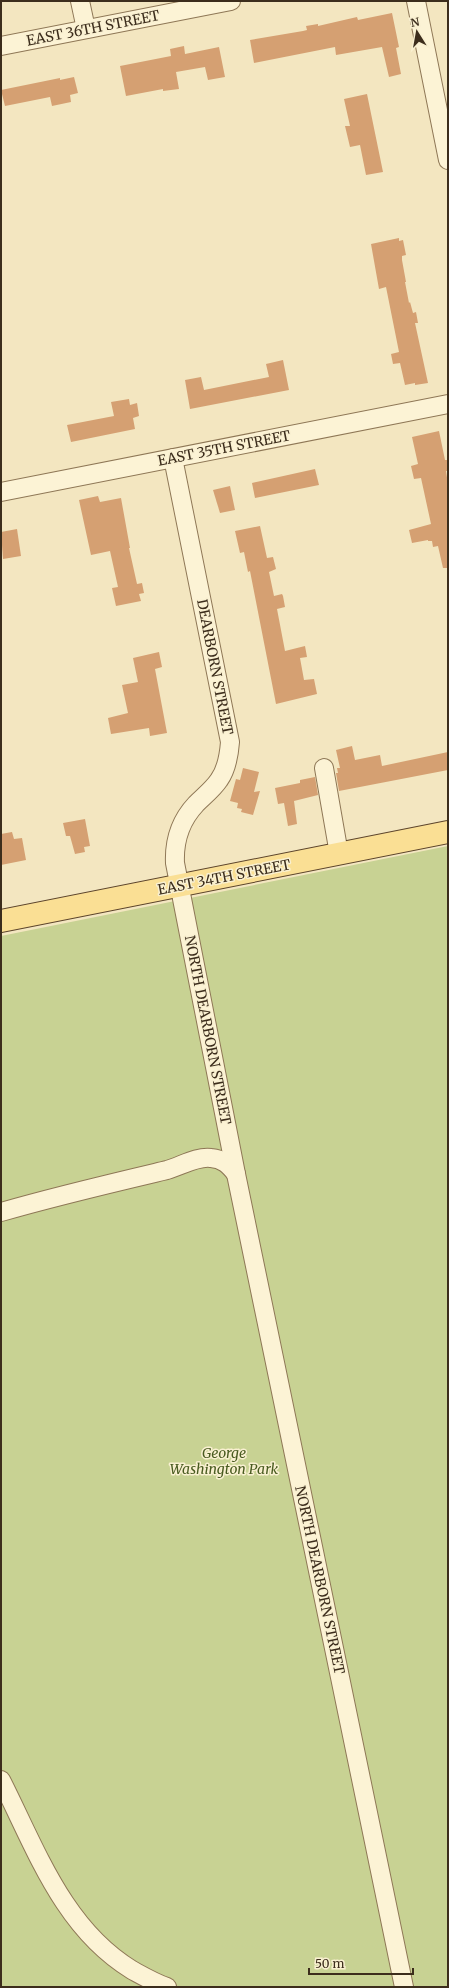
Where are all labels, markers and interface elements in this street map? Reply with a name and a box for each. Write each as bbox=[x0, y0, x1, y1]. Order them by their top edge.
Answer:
street label: EAST 36TH STREET bbox=[25, 6, 161, 50]
north arrow bbox=[397, 12, 437, 52]
text: N bbox=[409, 14, 421, 30]
street label: EAST 35TH STREET bbox=[156, 426, 292, 470]
street label: DEARBORN STREET bbox=[193, 598, 237, 737]
street label: EAST 34TH STREET bbox=[156, 855, 292, 899]
street label: NORTH DEARBORN STREET bbox=[181, 934, 235, 1126]
park label: George Washington Park bbox=[170, 1444, 279, 1478]
street label: NORTH DEARBORN STREET bbox=[291, 1484, 349, 1676]
scale bar bbox=[309, 1950, 413, 1976]
text: 50 m bbox=[315, 1956, 344, 1971]

